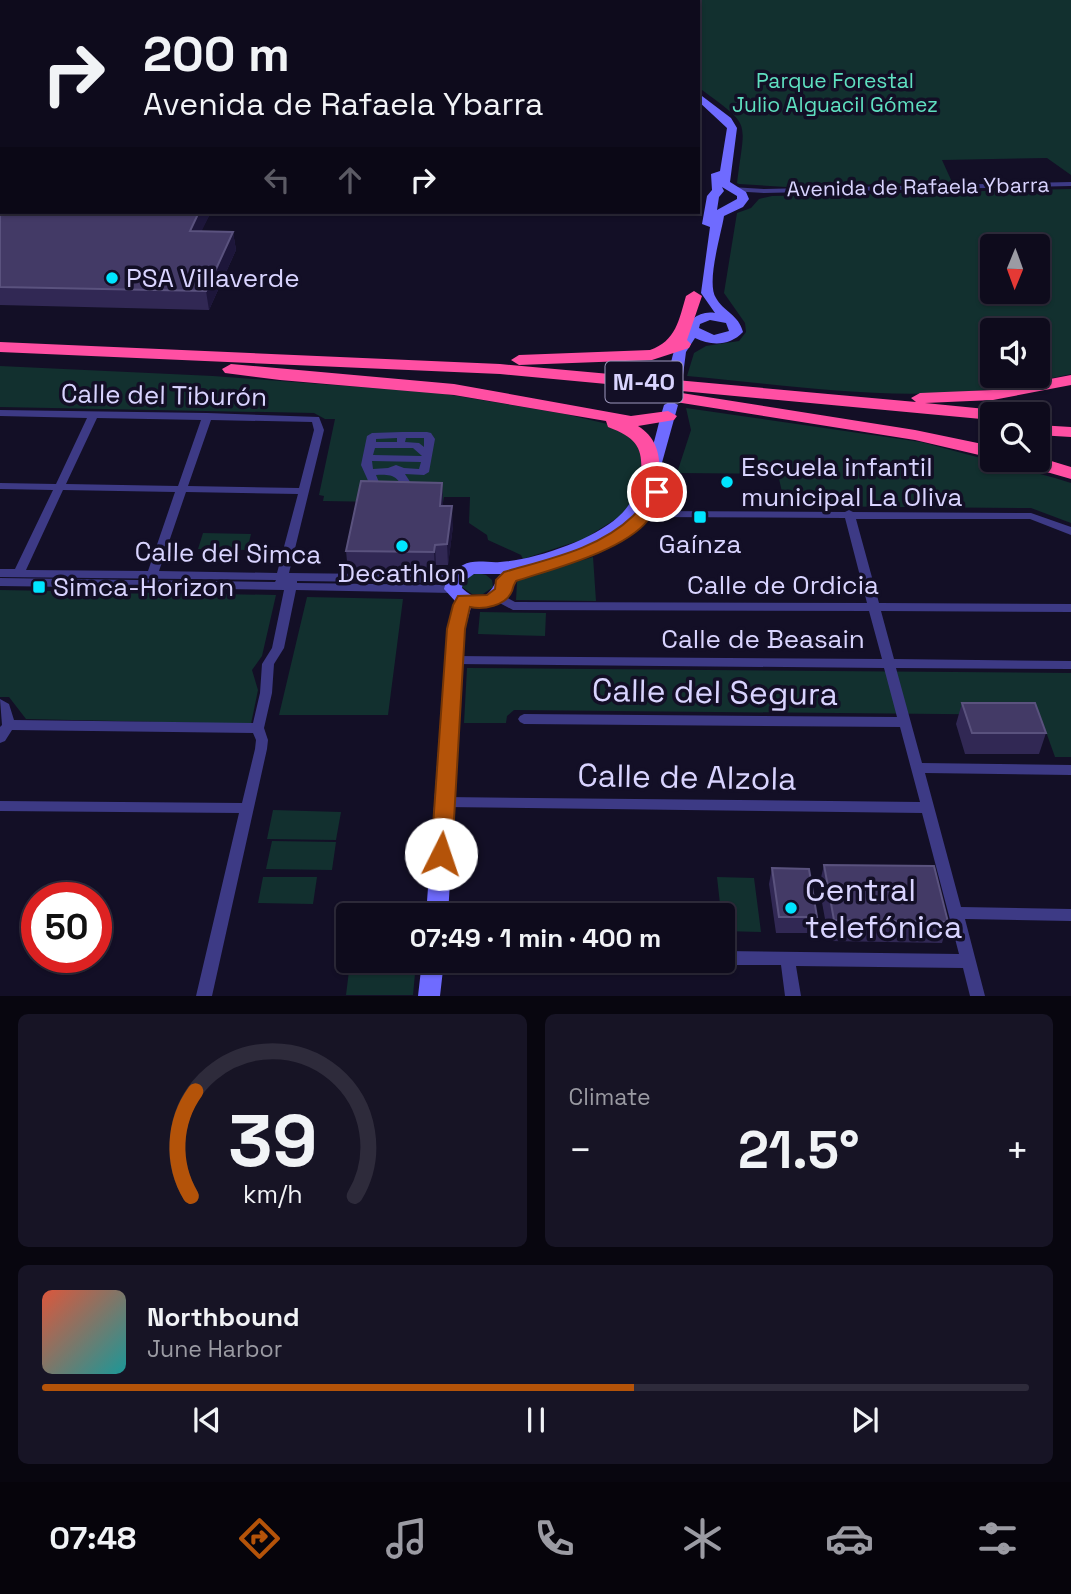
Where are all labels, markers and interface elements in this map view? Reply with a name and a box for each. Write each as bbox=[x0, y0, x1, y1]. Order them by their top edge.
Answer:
text: 200 m bbox=[143, 23, 290, 85]
icon: right bbox=[28, 28, 119, 119]
park label: Parque Forestal Julio Alguacil Gómez bbox=[732, 67, 938, 118]
text: Avenida de Rafaela Ybarra bbox=[143, 84, 544, 124]
icon: left bbox=[258, 161, 296, 199]
icon: ahead bbox=[331, 161, 369, 199]
icon: right bbox=[404, 161, 442, 199]
street label: Avenida de Rafaela Ybarra bbox=[786, 171, 1050, 202]
north arrow bbox=[980, 234, 1050, 304]
map controls bbox=[980, 234, 1050, 472]
place label: PSA Villaverde bbox=[126, 261, 300, 295]
marker: PSA Villaverde bbox=[104, 270, 120, 286]
button: sound bbox=[980, 318, 1050, 388]
road number: M-40 bbox=[606, 362, 682, 402]
street label: Calle del Tiburón bbox=[61, 376, 267, 414]
button: search bbox=[980, 402, 1050, 472]
place label: Escuela infantil municipal La Oliva bbox=[741, 450, 963, 514]
pin bbox=[627, 462, 687, 522]
icon: arrive bbox=[638, 473, 676, 511]
marker: Escuela infantil municipal La Oliva bbox=[719, 474, 735, 490]
marker: Gaínza bbox=[692, 509, 708, 525]
place label: Gaínza bbox=[659, 527, 741, 561]
street label: Calle del Simca bbox=[134, 534, 322, 572]
marker: Decathlon bbox=[394, 538, 410, 554]
place label: Decathlon bbox=[338, 556, 466, 590]
street label: Calle de Ordicia bbox=[687, 568, 879, 602]
place label: Simca-Horizon bbox=[53, 570, 234, 604]
marker: Simca-Horizon bbox=[31, 579, 47, 595]
street label: Calle de Beasain bbox=[661, 622, 865, 656]
street label: Calle del Segura bbox=[592, 670, 838, 714]
street label: Calle de Alzola bbox=[577, 755, 797, 799]
position arrow bbox=[404, 817, 478, 891]
place label: Central telefónica bbox=[805, 870, 962, 947]
speed limit sign: 50 bbox=[21, 882, 112, 973]
marker: Central telefónica bbox=[783, 900, 799, 916]
text: 07:49 · 1 min · 400 m bbox=[410, 921, 661, 955]
text: Climate bbox=[569, 1082, 651, 1112]
text: 39 bbox=[228, 1095, 317, 1188]
text: 21.5° bbox=[738, 1117, 860, 1183]
text: − bbox=[569, 1126, 592, 1174]
text: + bbox=[1005, 1126, 1029, 1174]
text: km/h bbox=[242, 1178, 302, 1210]
text: Northbound bbox=[147, 1300, 300, 1334]
text: June Harbor bbox=[147, 1334, 282, 1364]
icon: previous bbox=[188, 1401, 226, 1439]
icon: pause bbox=[517, 1401, 555, 1439]
icon: next bbox=[846, 1401, 884, 1439]
icon: directions bbox=[235, 1514, 284, 1563]
icon: music bbox=[382, 1514, 431, 1563]
icon: phone bbox=[530, 1514, 579, 1563]
icon: climate bbox=[678, 1514, 727, 1563]
icon: car bbox=[825, 1514, 874, 1563]
icon: filters bbox=[973, 1514, 1022, 1563]
text: 07:48 bbox=[49, 1518, 136, 1558]

